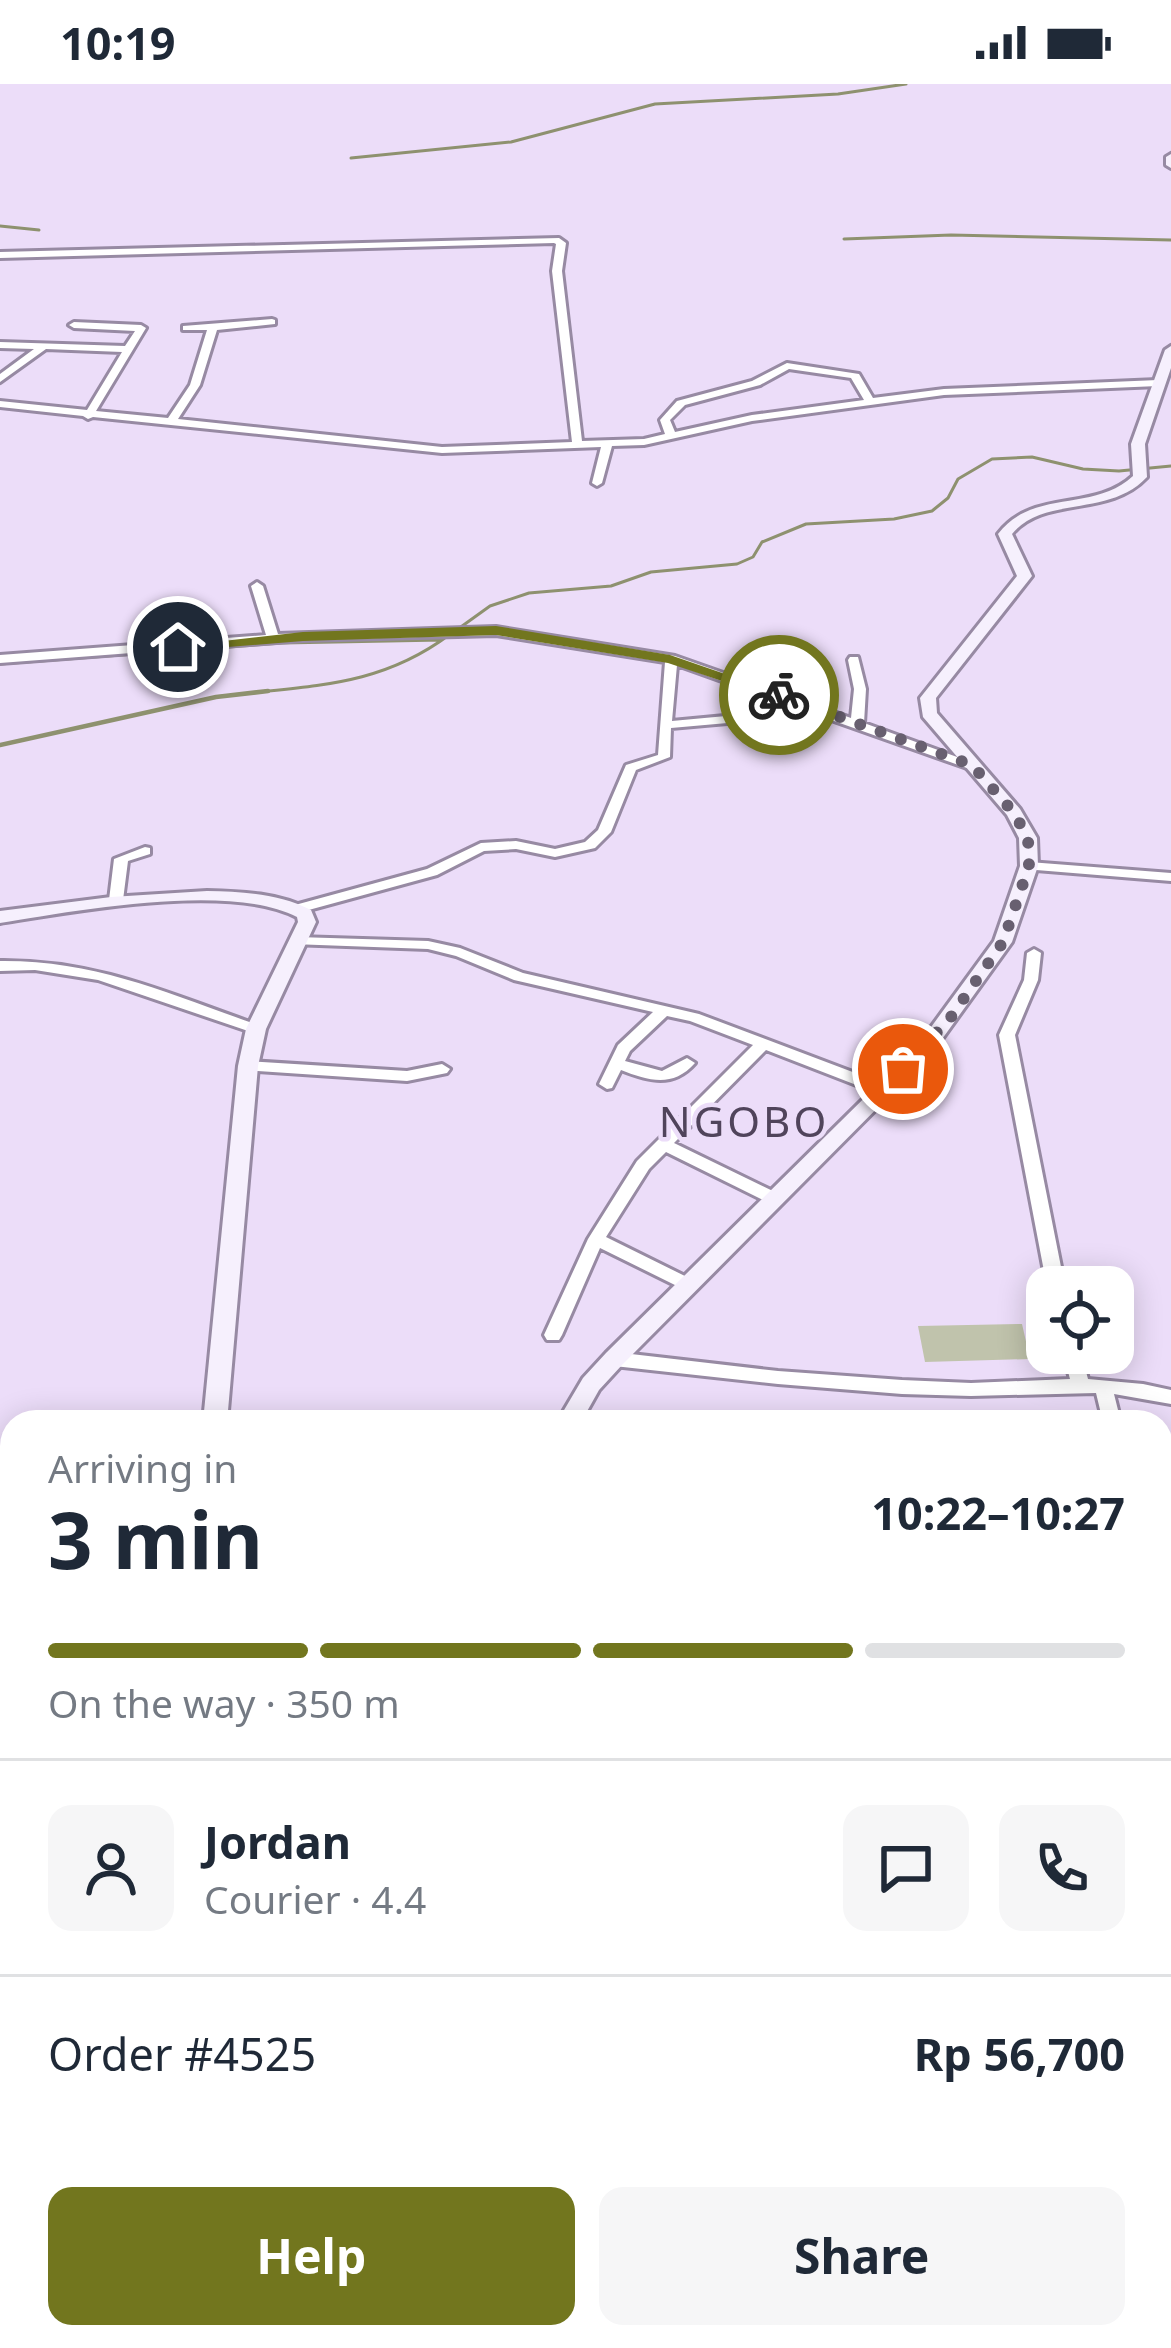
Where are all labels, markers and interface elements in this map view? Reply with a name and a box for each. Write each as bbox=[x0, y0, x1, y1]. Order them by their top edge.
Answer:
text: 10:19 bbox=[60, 12, 176, 73]
pin bbox=[127, 596, 229, 698]
icon: home bbox=[145, 614, 211, 680]
courier bbox=[719, 635, 839, 755]
icon: bike bbox=[746, 662, 812, 728]
pin bbox=[852, 1018, 954, 1120]
icon: bag bbox=[870, 1036, 936, 1102]
district label: NGOBO bbox=[659, 1092, 829, 1149]
map controls bbox=[1026, 1266, 1134, 1374]
button: locate bbox=[1026, 1266, 1134, 1374]
text: Arriving in bbox=[48, 1441, 237, 1494]
text: 10:22–10:27 bbox=[871, 1482, 1125, 1543]
text: 3 min bbox=[48, 1486, 263, 1592]
text: On the way · 350 m bbox=[48, 1676, 400, 1729]
button: person bbox=[48, 1805, 174, 1931]
button: chat bbox=[843, 1805, 969, 1931]
button: phone bbox=[999, 1805, 1125, 1931]
text: Jordan bbox=[204, 1811, 351, 1872]
text: Courier · 4.4 bbox=[204, 1872, 426, 1925]
text: Order #4525 bbox=[48, 2023, 316, 2084]
text: Rp 56,700 bbox=[914, 2023, 1125, 2084]
button: Help bbox=[48, 2187, 575, 2325]
button: Share bbox=[599, 2187, 1125, 2325]

